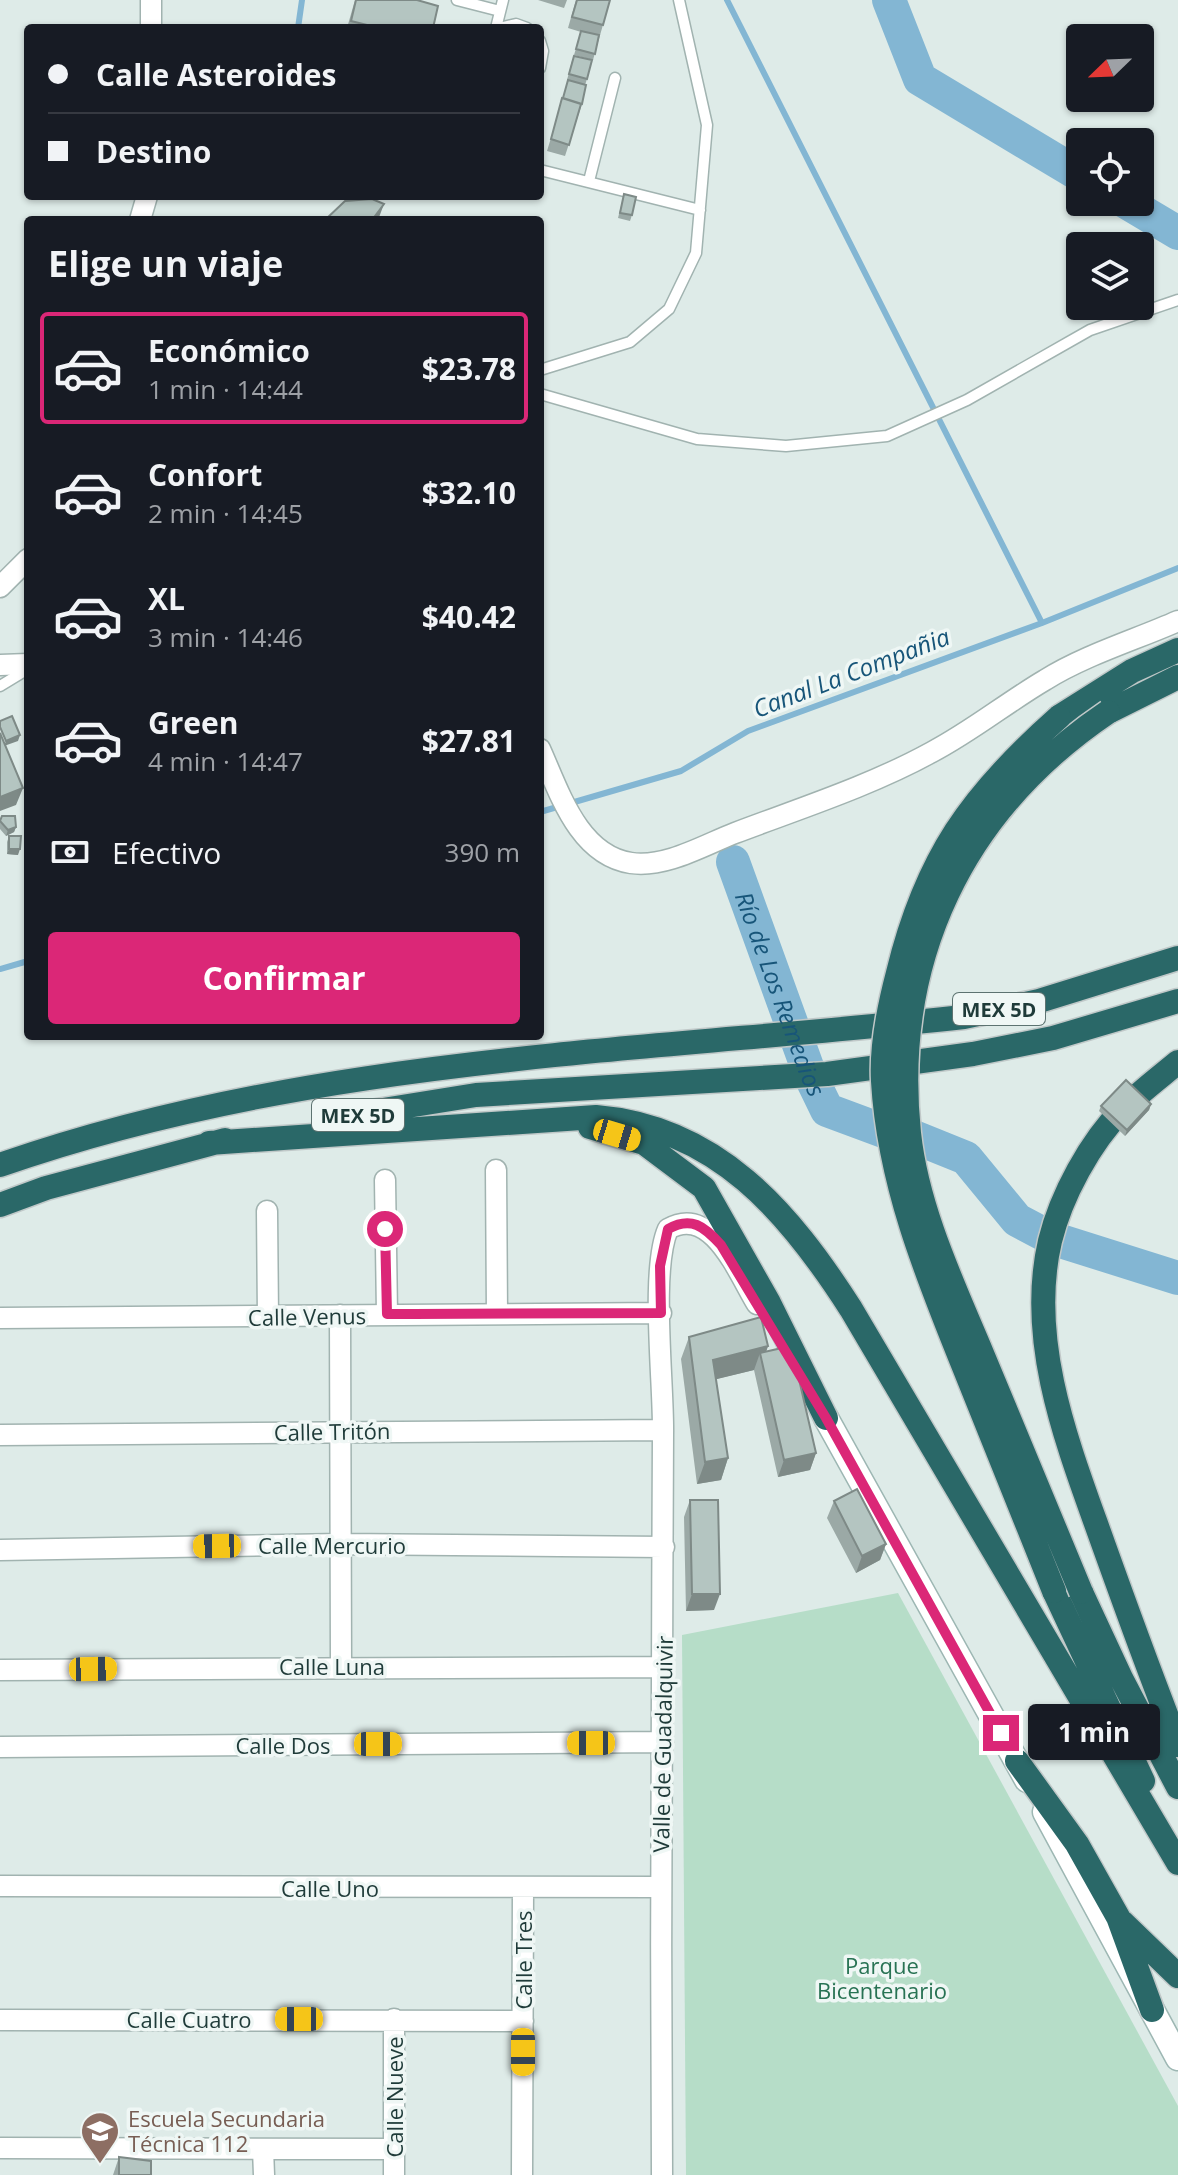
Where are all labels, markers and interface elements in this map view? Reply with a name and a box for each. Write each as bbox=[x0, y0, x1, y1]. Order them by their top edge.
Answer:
north arrow bbox=[1066, 24, 1154, 112]
map controls bbox=[1066, 24, 1154, 320]
text: Calle Asteroides bbox=[96, 54, 336, 95]
button: locate bbox=[1066, 128, 1154, 216]
text: Destino bbox=[96, 131, 211, 172]
button: layers bbox=[1066, 232, 1154, 320]
text: Elige un viaje bbox=[48, 239, 283, 288]
text: Económico bbox=[148, 330, 310, 371]
icon: car bbox=[52, 332, 124, 404]
text: $23.78 bbox=[422, 348, 516, 389]
text: 1 min · 14:44 bbox=[148, 371, 303, 407]
text: Confort bbox=[148, 454, 262, 495]
icon: car bbox=[52, 456, 124, 528]
text: $32.10 bbox=[422, 472, 516, 513]
text: 2 min · 14:45 bbox=[148, 495, 303, 531]
text: XL bbox=[148, 578, 185, 619]
icon: car bbox=[52, 580, 124, 652]
text: $40.42 bbox=[422, 596, 516, 637]
text: 3 min · 14:46 bbox=[148, 619, 303, 655]
water label: Canal La Compañia bbox=[748, 619, 954, 725]
text: Green bbox=[148, 702, 239, 743]
icon: car bbox=[52, 704, 124, 776]
text: $27.81 bbox=[422, 720, 516, 761]
text: 4 min · 14:47 bbox=[148, 743, 303, 779]
icon: cash bbox=[48, 830, 92, 874]
text: Efectivo bbox=[112, 832, 221, 873]
text: 390 m bbox=[445, 834, 520, 870]
water label: Río de Los Remedios bbox=[728, 887, 834, 1101]
button: Confirmar bbox=[48, 932, 520, 1024]
road number: MEX 5D bbox=[953, 993, 1045, 1025]
road number: MEX 5D bbox=[312, 1099, 404, 1131]
car bbox=[591, 1117, 643, 1153]
route start bbox=[367, 1211, 403, 1247]
street label: Calle Venus bbox=[248, 1300, 366, 1332]
street label: Calle Tritón bbox=[273, 1415, 391, 1447]
street label: Calle Mercurio bbox=[258, 1530, 406, 1560]
car bbox=[193, 1534, 241, 1558]
street label: Valle de Guadalquivir bbox=[645, 1635, 679, 1853]
street label: Calle Luna bbox=[279, 1651, 385, 1681]
car bbox=[69, 1657, 117, 1681]
callout: 1 min bbox=[1029, 1705, 1161, 1761]
text: 1 min bbox=[1058, 1714, 1130, 1750]
route end bbox=[983, 1715, 1019, 1751]
street label: Calle Dos bbox=[236, 1730, 330, 1760]
car bbox=[567, 1731, 615, 1755]
car bbox=[354, 1732, 402, 1756]
street label: Calle Uno bbox=[281, 1873, 379, 1903]
street label: Calle Tres bbox=[508, 1910, 538, 2010]
park label: Parque Bicentenario bbox=[817, 1950, 947, 2005]
street label: Calle Cuatro bbox=[127, 2004, 251, 2034]
car bbox=[275, 2007, 323, 2031]
car bbox=[511, 2028, 535, 2076]
street label: Calle Nueve bbox=[379, 2036, 409, 2158]
place label: Escuela Secundaria Técnica 112 bbox=[128, 2103, 325, 2158]
school or university icon: Escuela Secundaria Técnica 112 bbox=[79, 2110, 121, 2165]

